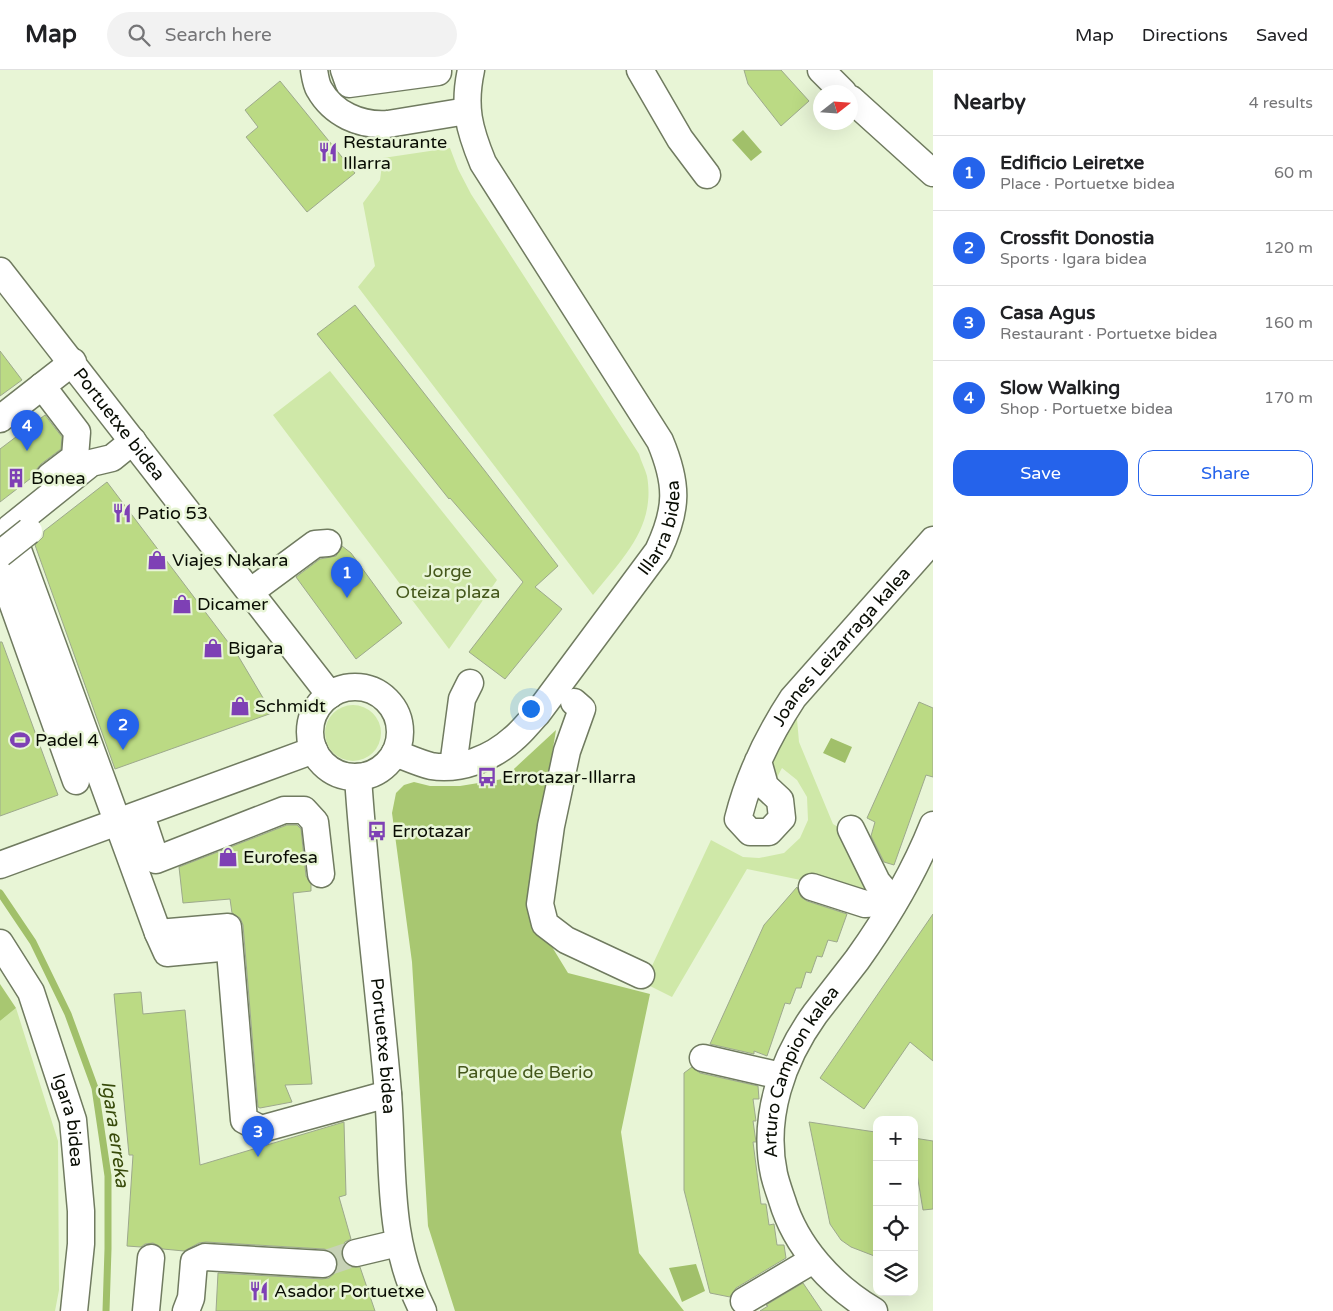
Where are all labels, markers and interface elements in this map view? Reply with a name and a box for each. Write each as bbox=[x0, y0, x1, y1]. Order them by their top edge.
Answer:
search box bbox=[107, 12, 457, 57]
text: Map bbox=[25, 20, 77, 49]
icon: search bbox=[125, 21, 153, 49]
text: Search here bbox=[165, 24, 272, 46]
text: Map bbox=[1075, 24, 1114, 46]
text: Directions bbox=[1142, 24, 1228, 46]
text: Saved bbox=[1256, 24, 1308, 46]
north arrow bbox=[813, 85, 858, 130]
text: Nearby bbox=[953, 90, 1026, 115]
text: 4 results bbox=[1249, 93, 1313, 113]
place label: Restaurante Illarra bbox=[343, 131, 447, 174]
restaurant icon: Restaurante Illarra bbox=[317, 141, 339, 163]
text: Edificio Leiretxe bbox=[1000, 152, 1144, 174]
text: 1 bbox=[964, 163, 974, 183]
text: 60 m bbox=[1274, 163, 1313, 183]
text: Place · Portuetxe bidea bbox=[1000, 174, 1175, 194]
text: Crossfit Donostia bbox=[1000, 227, 1154, 249]
text: 2 bbox=[964, 238, 974, 258]
text: 120 m bbox=[1264, 238, 1313, 258]
text: Sports · Igara bidea bbox=[1000, 249, 1147, 269]
text: Casa Agus bbox=[1000, 302, 1095, 324]
text: 3 bbox=[964, 313, 974, 333]
text: 160 m bbox=[1264, 313, 1313, 333]
text: Restaurant · Portuetxe bidea bbox=[1000, 324, 1217, 344]
street label: Portuetxe bidea bbox=[69, 363, 170, 485]
text: Slow Walking bbox=[1000, 377, 1120, 399]
text: 4 bbox=[964, 388, 974, 408]
text: 170 m bbox=[1264, 388, 1313, 408]
text: Shop · Portuetxe bidea bbox=[1000, 399, 1173, 419]
pin: 4 bbox=[11, 410, 43, 451]
button: Save bbox=[953, 450, 1128, 496]
button: Share bbox=[1138, 450, 1313, 496]
building icon: Bonea bbox=[5, 467, 27, 489]
place label: Bonea bbox=[31, 467, 86, 489]
street label: Illarra bidea bbox=[633, 479, 684, 579]
restaurant icon: Patio 53 bbox=[111, 502, 133, 524]
place label: Patio 53 bbox=[137, 502, 208, 524]
shop icon: Viajes Nakara bbox=[146, 549, 168, 571]
place label: Viajes Nakara bbox=[172, 549, 288, 571]
pin: 1 bbox=[331, 557, 363, 598]
park label: Jorge Oteiza plaza bbox=[396, 560, 500, 603]
street label: Joanes Leizarraga kalea bbox=[767, 562, 915, 730]
shop icon: Dicamer bbox=[171, 593, 193, 615]
place label: Dicamer bbox=[197, 593, 268, 615]
shop icon: Bigara bbox=[202, 637, 224, 659]
place label: Bigara bbox=[228, 637, 283, 659]
shop icon: Schmidt bbox=[229, 695, 251, 717]
place label: Schmidt bbox=[255, 695, 326, 717]
your location bbox=[518, 696, 544, 722]
pin: 2 bbox=[107, 709, 139, 750]
sports icon: Padel 4 bbox=[9, 729, 31, 751]
place label: Padel 4 bbox=[35, 729, 99, 751]
bus stop icon: Errotazar-Illarra bbox=[476, 766, 498, 788]
place label: Errotazar-Illarra bbox=[502, 766, 636, 788]
bus stop icon: Errotazar bbox=[366, 820, 388, 842]
place label: Errotazar bbox=[392, 820, 471, 842]
shop icon: Eurofesa bbox=[217, 846, 239, 868]
place label: Eurofesa bbox=[243, 846, 318, 868]
street label: Portuetxe bidea bbox=[366, 977, 400, 1115]
street label: Arturo Campion kalea bbox=[759, 981, 844, 1159]
park label: Parque de Berio bbox=[457, 1061, 593, 1083]
street label: Igara bidea bbox=[47, 1070, 88, 1168]
water label: Igara erreka bbox=[97, 1079, 134, 1190]
pin: 3 bbox=[242, 1116, 274, 1157]
map controls bbox=[873, 1116, 918, 1296]
button: + bbox=[873, 1116, 918, 1161]
button: − bbox=[873, 1161, 918, 1206]
button: locate bbox=[873, 1206, 918, 1251]
button: layers bbox=[873, 1251, 918, 1296]
restaurant icon: Asador Portuetxe bbox=[248, 1280, 270, 1302]
place label: Asador Portuetxe bbox=[274, 1280, 424, 1302]

